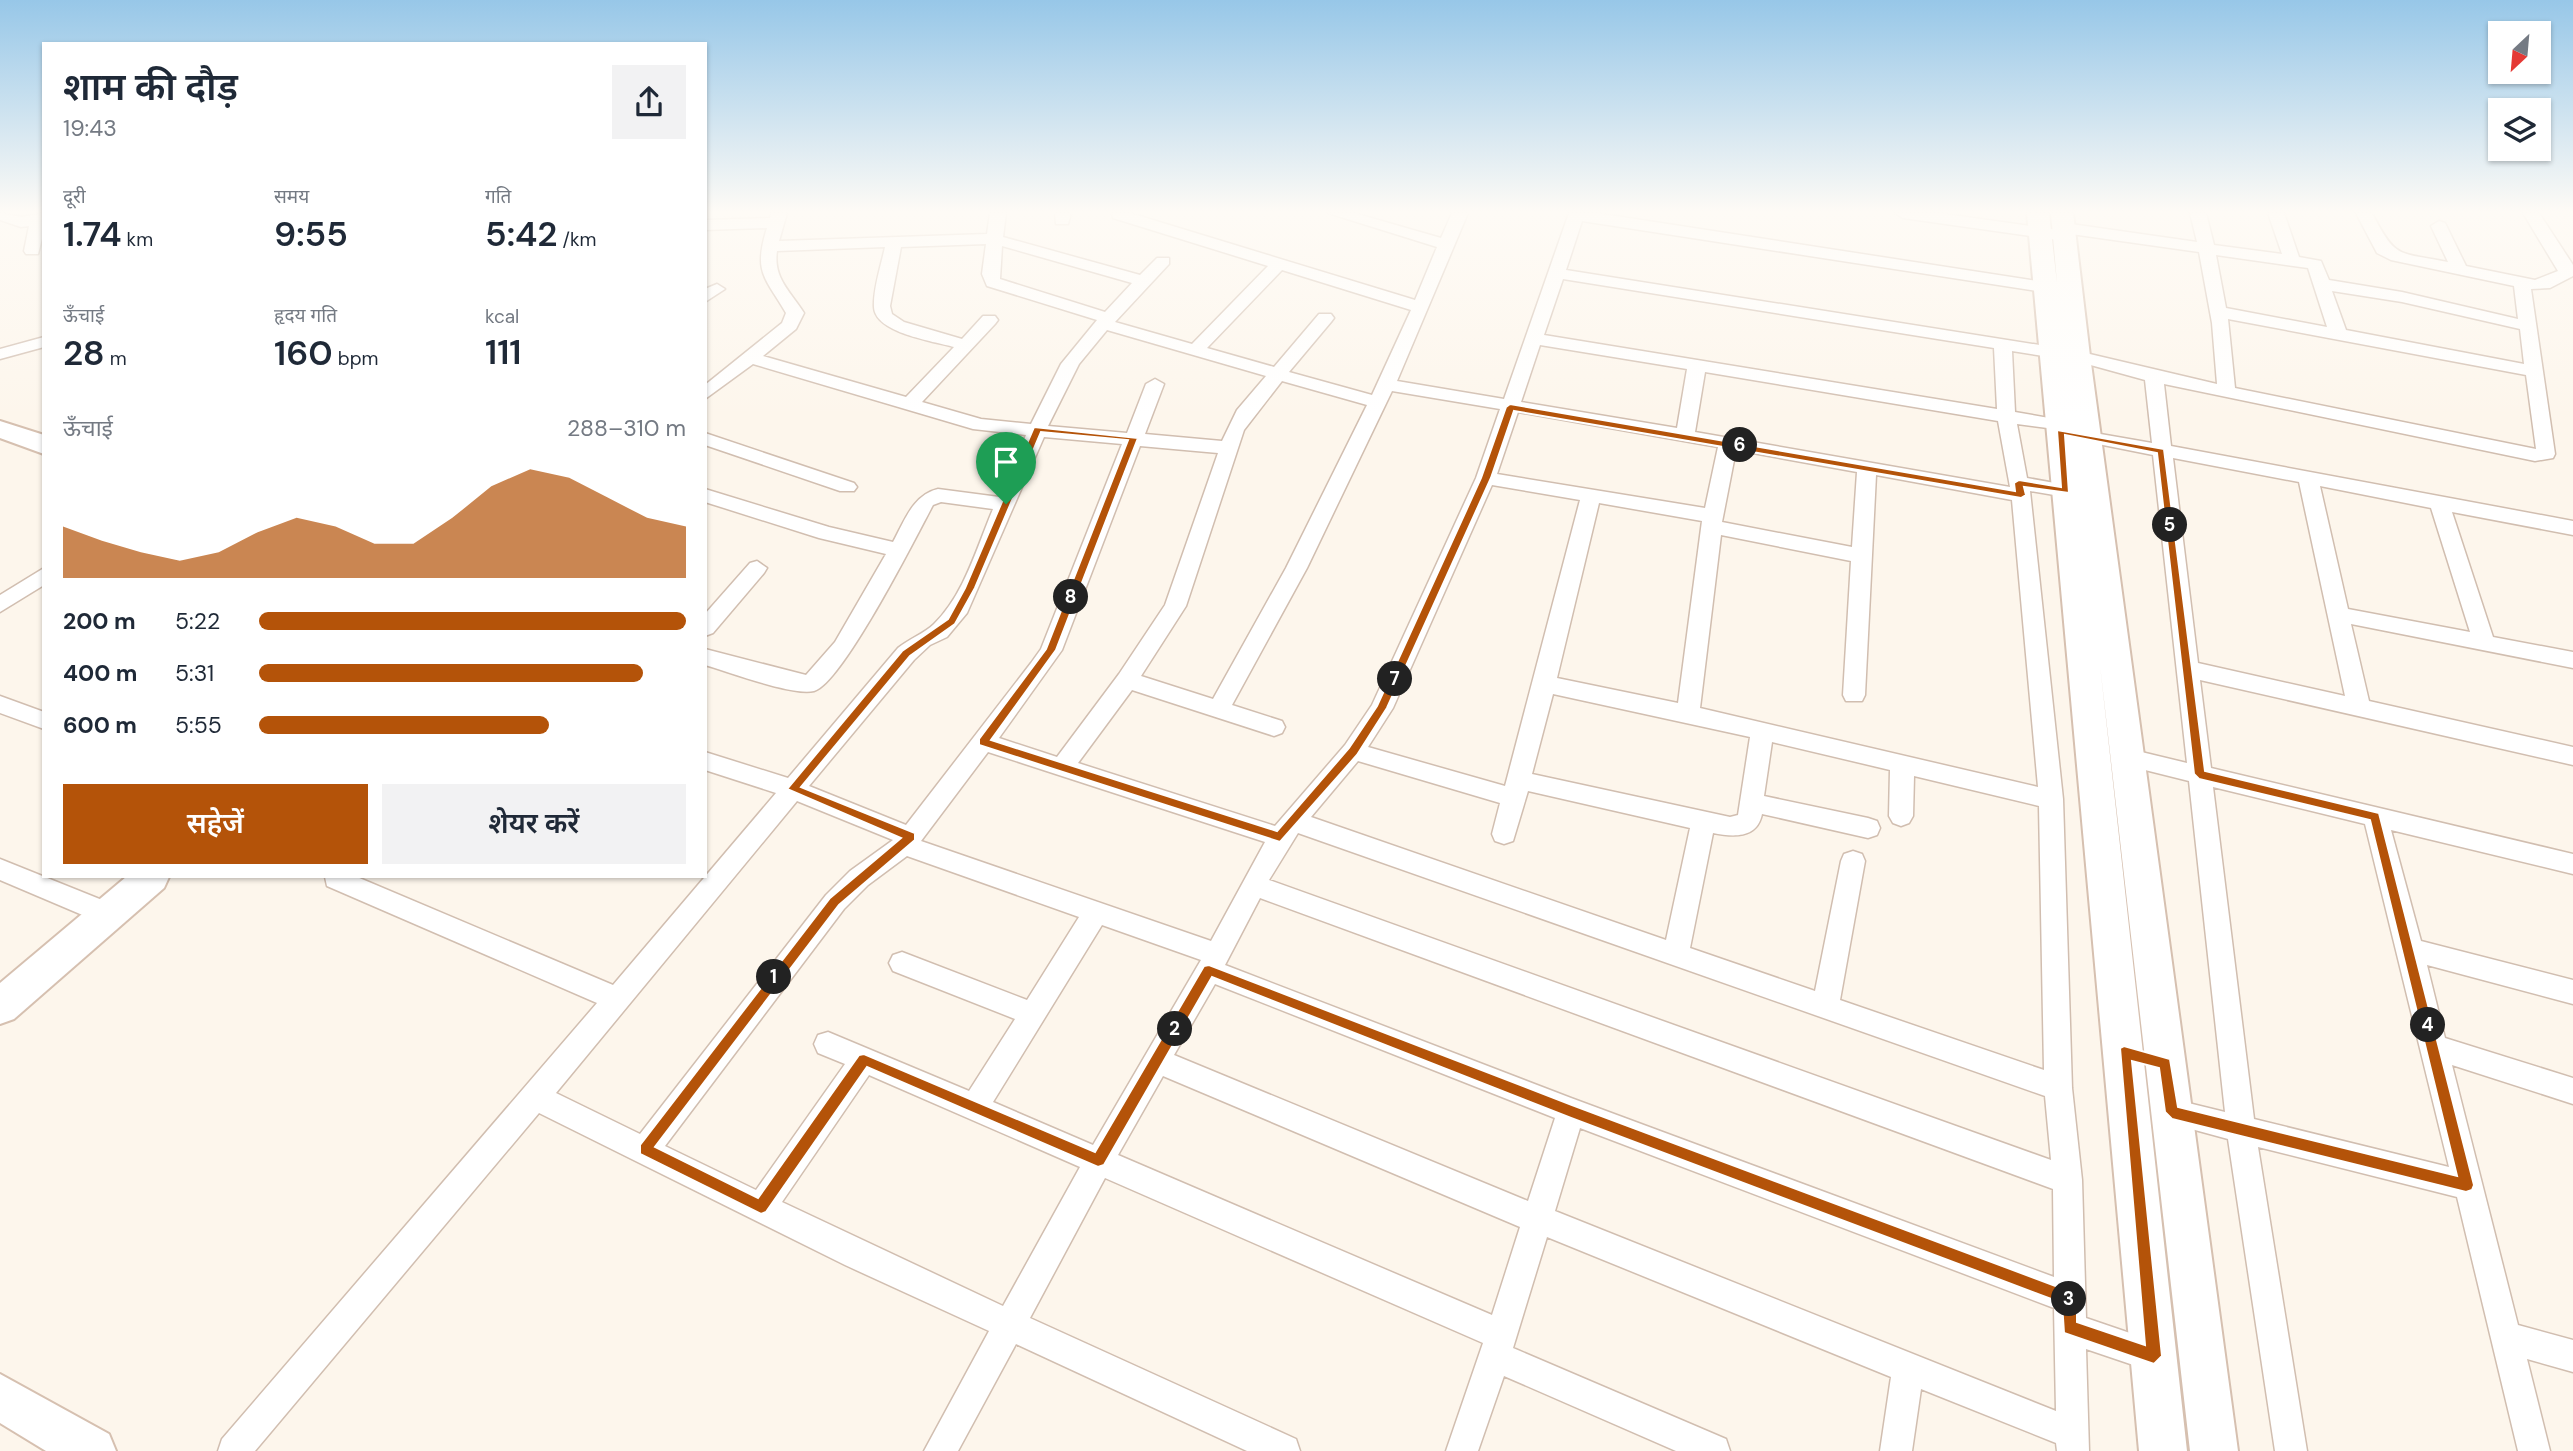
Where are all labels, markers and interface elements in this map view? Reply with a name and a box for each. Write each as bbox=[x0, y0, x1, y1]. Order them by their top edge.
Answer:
north arrow bbox=[2488, 21, 2552, 84]
map controls bbox=[2488, 21, 2551, 161]
text: शाम की दौड़ bbox=[63, 62, 238, 112]
button: share bbox=[612, 65, 686, 139]
button: layers bbox=[2488, 98, 2551, 161]
text: 19:43 bbox=[63, 113, 117, 143]
text: दूरी bbox=[63, 184, 86, 209]
text: समय bbox=[274, 184, 309, 209]
text: गति bbox=[485, 184, 511, 209]
text: 1.74 bbox=[63, 211, 122, 257]
text: 9:55 bbox=[274, 211, 348, 257]
text: 5:42 bbox=[485, 211, 558, 257]
text: km bbox=[122, 227, 153, 252]
text: /km bbox=[558, 227, 597, 252]
text: ऊँचाई bbox=[63, 303, 104, 328]
text: हृदय गति bbox=[274, 303, 337, 328]
text: kcal bbox=[485, 304, 519, 329]
text: 111 bbox=[485, 329, 522, 375]
text: 28 bbox=[63, 330, 105, 376]
text: 160 bbox=[274, 330, 333, 376]
text: m bbox=[105, 346, 127, 371]
text: bpm bbox=[333, 346, 379, 371]
text: ऊँचाई bbox=[63, 413, 113, 443]
text: 288–310 m bbox=[567, 413, 686, 443]
pin: 6 bbox=[1722, 428, 1758, 462]
pin bbox=[976, 432, 1036, 504]
text: 6 bbox=[1733, 432, 1746, 457]
icon: arrive bbox=[987, 443, 1025, 481]
pin: 5 bbox=[2152, 508, 2188, 542]
text: 5 bbox=[2164, 512, 2175, 537]
pin: 8 bbox=[1054, 580, 1088, 614]
text: 8 bbox=[1064, 584, 1077, 609]
text: 200 m bbox=[63, 606, 136, 636]
text: 5:22 bbox=[175, 606, 220, 636]
text: 400 m bbox=[63, 658, 137, 688]
text: 5:31 bbox=[175, 658, 214, 688]
pin: 7 bbox=[1378, 662, 1412, 696]
text: 7 bbox=[1389, 666, 1400, 691]
text: 600 m bbox=[63, 710, 137, 740]
text: 5:55 bbox=[175, 710, 222, 740]
button: सहेजें bbox=[63, 784, 368, 864]
button: शेयर करें bbox=[382, 784, 686, 864]
pin: 1 bbox=[756, 960, 792, 995]
text: 1 bbox=[770, 964, 777, 989]
pin: 4 bbox=[2410, 1007, 2446, 1042]
pin: 2 bbox=[1158, 1012, 1192, 1046]
text: 4 bbox=[2421, 1012, 2434, 1037]
text: 2 bbox=[1169, 1016, 1180, 1041]
pin: 3 bbox=[2052, 1282, 2086, 1316]
text: 3 bbox=[2063, 1286, 2074, 1311]

